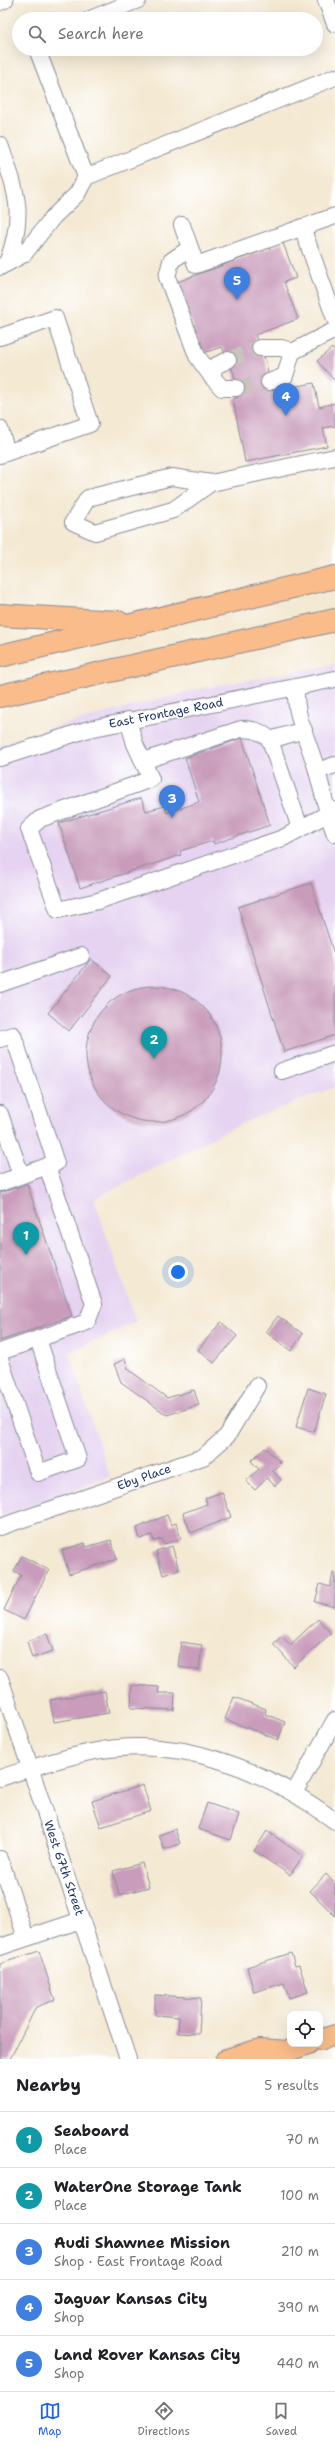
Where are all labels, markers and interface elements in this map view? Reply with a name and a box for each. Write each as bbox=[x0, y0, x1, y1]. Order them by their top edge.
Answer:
search box bbox=[12, 12, 323, 56]
icon: search bbox=[26, 23, 48, 45]
text: Search here bbox=[58, 24, 144, 44]
pin: 5 bbox=[224, 267, 250, 300]
pin: 4 bbox=[273, 383, 299, 416]
street label: East Frontage Road bbox=[108, 694, 225, 732]
pin: 3 bbox=[159, 785, 185, 818]
pin: 2 bbox=[141, 1026, 167, 1059]
pin: 1 bbox=[13, 1222, 39, 1255]
your location bbox=[168, 1262, 188, 1282]
street label: Eby Place bbox=[115, 1460, 173, 1494]
street label: West 67th Street bbox=[40, 1818, 88, 1918]
map controls bbox=[287, 2011, 323, 2047]
button: locate bbox=[287, 2011, 323, 2047]
text: Nearby bbox=[16, 2074, 81, 2096]
text: 5 results bbox=[264, 2077, 319, 2094]
text: Seaboard bbox=[54, 2121, 129, 2141]
text: 1 bbox=[26, 2131, 32, 2148]
text: 70 m bbox=[285, 2131, 319, 2148]
text: Place bbox=[54, 2141, 87, 2158]
text: WaterOne Storage Tank bbox=[54, 2177, 242, 2197]
text: 2 bbox=[24, 2187, 34, 2204]
text: 100 m bbox=[280, 2187, 319, 2204]
text: Place bbox=[54, 2197, 87, 2214]
text: Audi Shawnee Mission bbox=[54, 2233, 230, 2253]
text: 3 bbox=[24, 2243, 34, 2260]
text: 210 m bbox=[281, 2243, 319, 2260]
text: Shop · East Frontage Road bbox=[54, 2253, 223, 2270]
text: Jaguar Kansas City bbox=[54, 2289, 207, 2309]
text: 4 bbox=[24, 2299, 34, 2316]
text: 390 m bbox=[277, 2299, 319, 2316]
text: Shop bbox=[54, 2309, 84, 2326]
text: Land Rover Kansas City bbox=[54, 2345, 240, 2365]
text: 5 bbox=[25, 2355, 33, 2372]
text: 440 m bbox=[277, 2355, 319, 2372]
text: Shop bbox=[54, 2365, 84, 2382]
tab: Map bbox=[38, 2400, 62, 2439]
tab: Directions bbox=[137, 2400, 190, 2439]
tab: Saved bbox=[266, 2400, 297, 2439]

